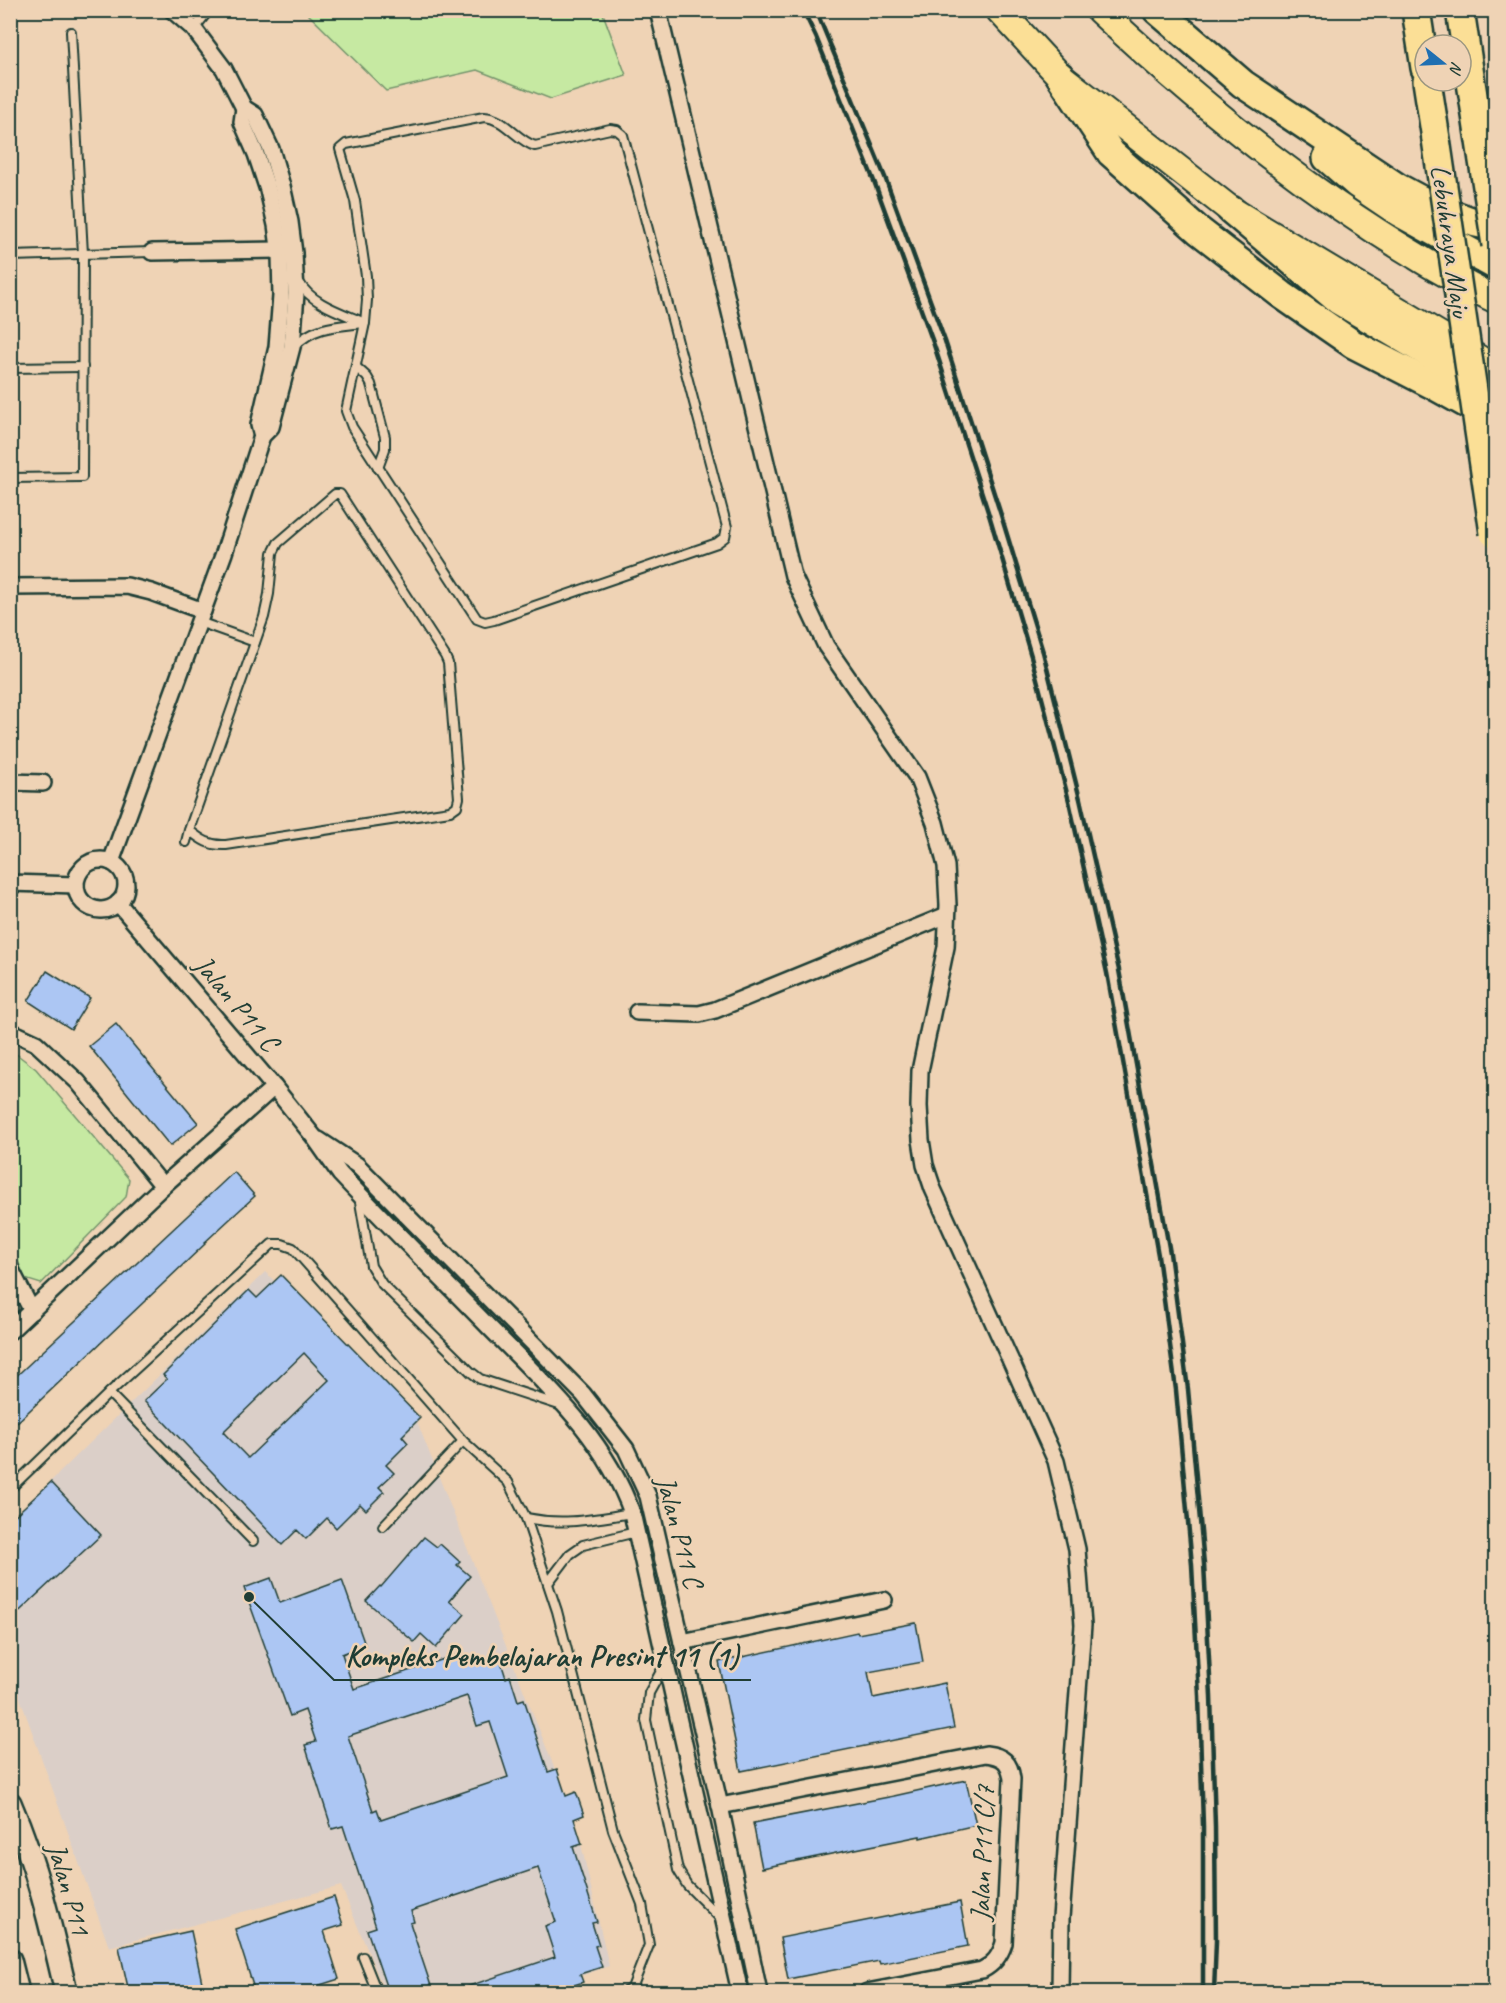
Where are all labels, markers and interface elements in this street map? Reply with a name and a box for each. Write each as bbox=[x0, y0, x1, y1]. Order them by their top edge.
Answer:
north arrow bbox=[1413, 33, 1473, 93]
text: N bbox=[1444, 60, 1467, 78]
street label: Lebuhraya Maju bbox=[1423, 163, 1479, 321]
street label: Jalan P11 C bbox=[186, 946, 289, 1060]
street label: Jalan P11 C bbox=[648, 1470, 712, 1594]
callout: Kompleks Pembelajaran Presint 11 (1) bbox=[334, 1632, 751, 1680]
text: Kompleks Pembelajaran Presint 11 (1) bbox=[345, 1637, 741, 1675]
street label: Jalan P11 C/7 bbox=[962, 1783, 1002, 1924]
street label: Jalan P11 bbox=[39, 1837, 99, 1940]

